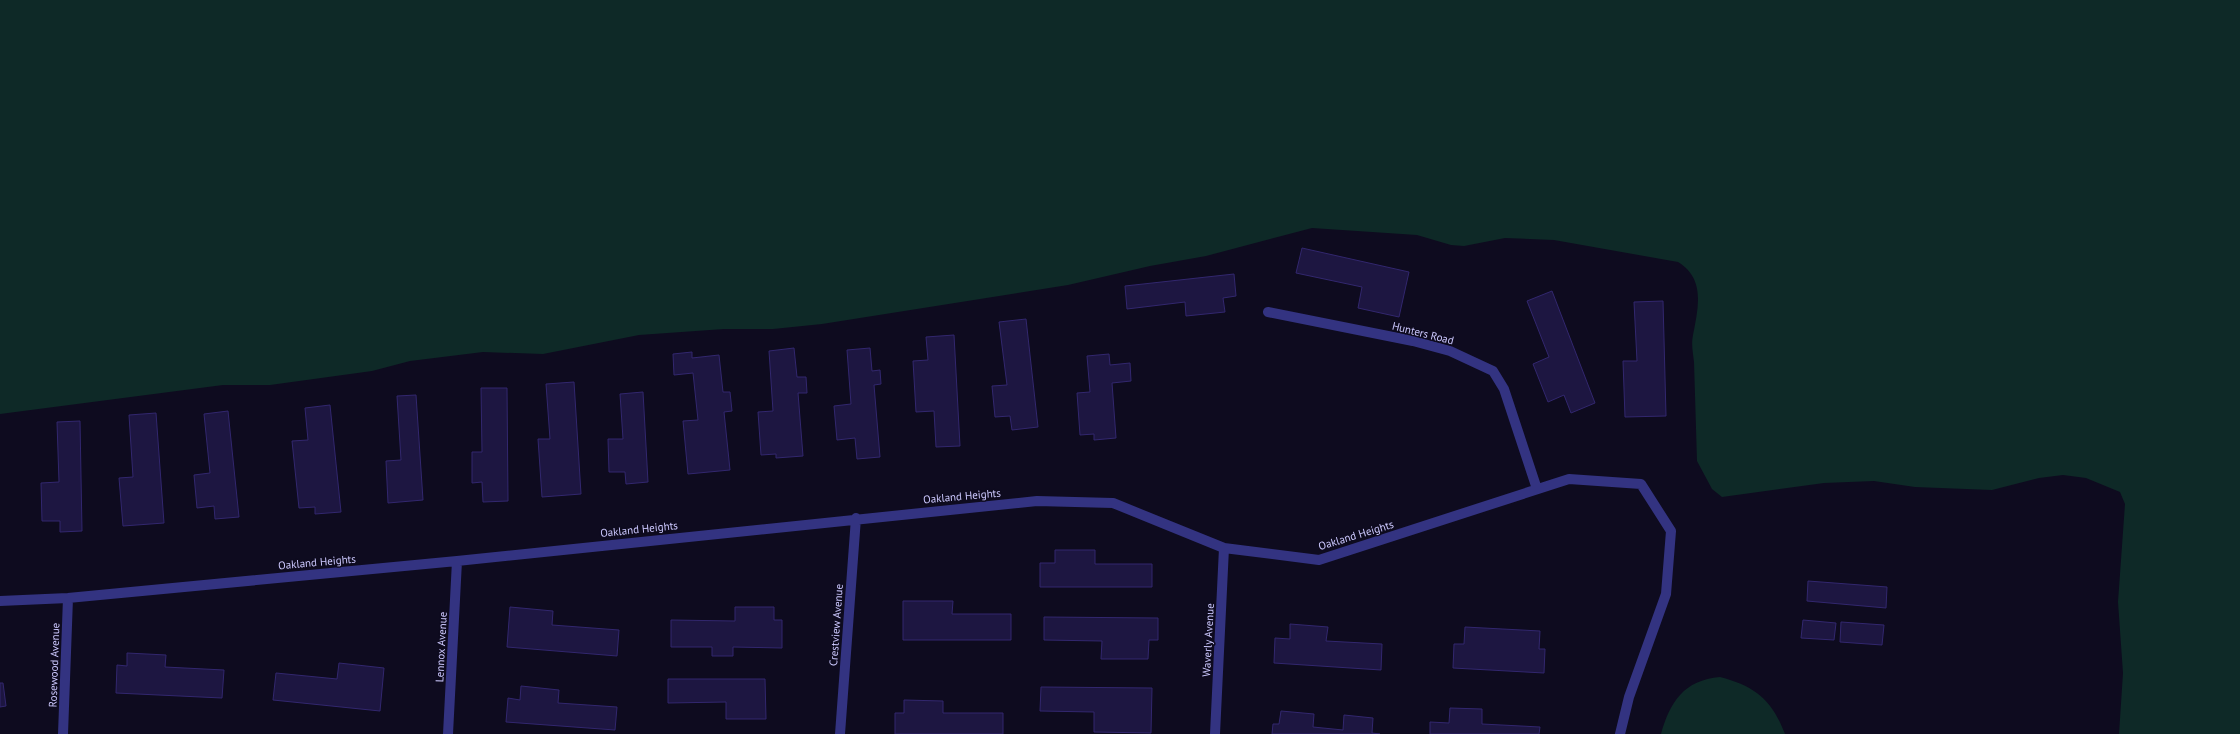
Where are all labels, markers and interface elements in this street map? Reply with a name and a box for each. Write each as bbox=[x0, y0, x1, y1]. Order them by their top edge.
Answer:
street label: Hunters Road bbox=[1391, 319, 1455, 347]
street label: Oakland Heights bbox=[923, 486, 1002, 506]
street label: Oakland Heights bbox=[1317, 517, 1396, 553]
street label: Oakland Heights bbox=[599, 518, 679, 540]
street label: Oakland Heights bbox=[278, 552, 357, 572]
street label: Crestview Avenue bbox=[826, 583, 846, 667]
street label: Waverly Avenue bbox=[1199, 603, 1217, 677]
street label: Lennox Avenue bbox=[432, 611, 450, 683]
street label: Rosewood Avenue bbox=[46, 622, 62, 708]

